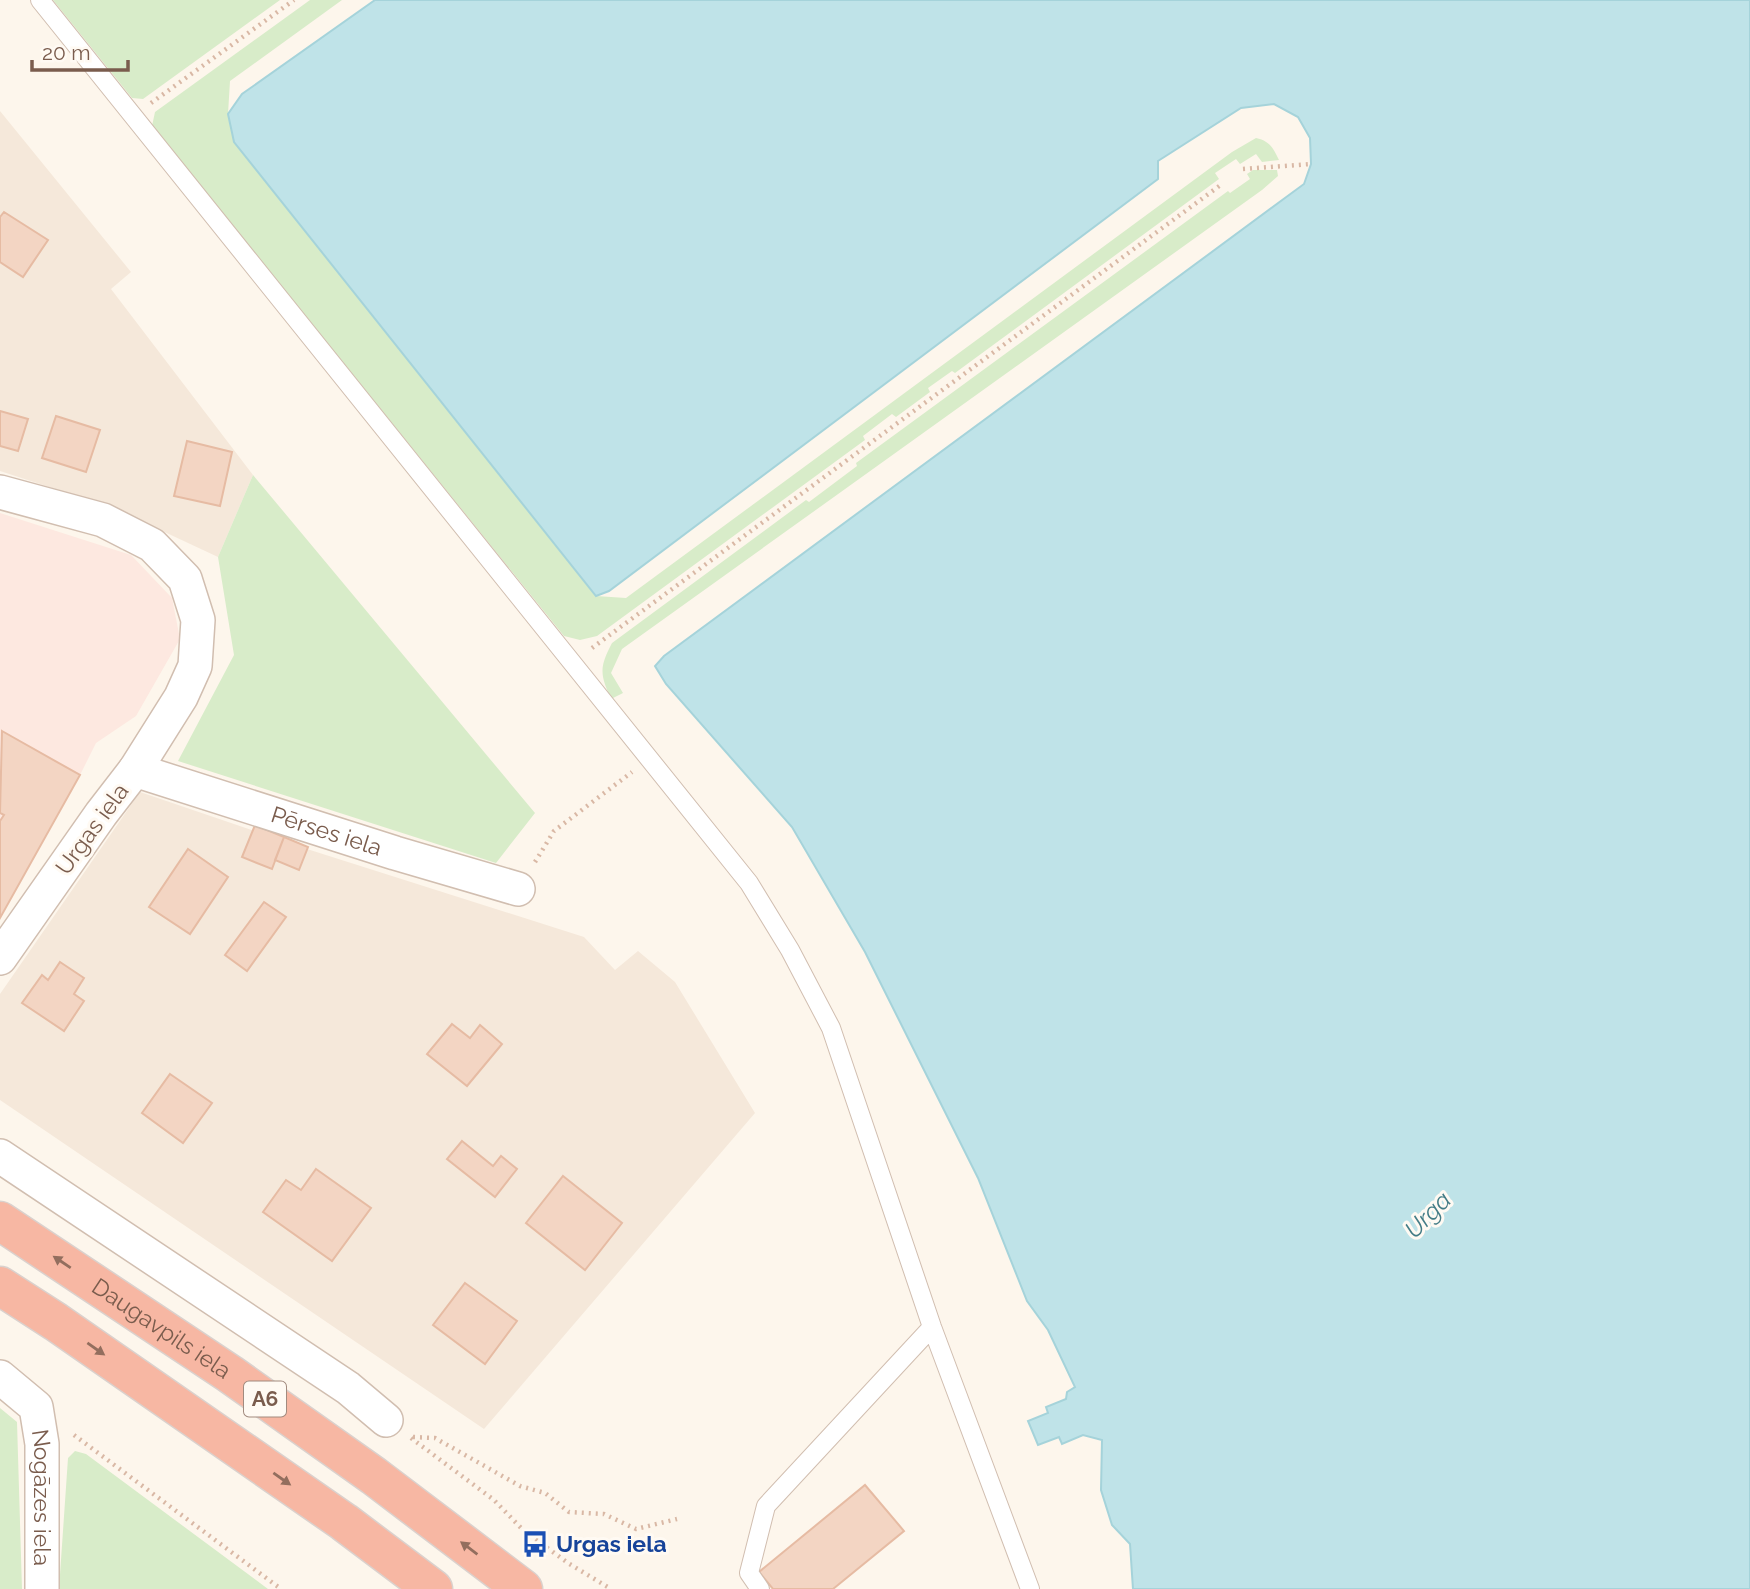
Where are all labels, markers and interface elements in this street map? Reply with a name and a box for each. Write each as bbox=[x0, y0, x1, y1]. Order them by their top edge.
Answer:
scale bar bbox=[32, 28, 128, 72]
text: 20 m bbox=[42, 40, 90, 65]
street label: Urgas iela bbox=[50, 778, 134, 880]
street label: Pērses iela bbox=[268, 800, 385, 861]
water label: Urga bbox=[1398, 1185, 1457, 1244]
one-way arrow bbox=[53, 1255, 71, 1269]
street label: Daugavpils iela bbox=[87, 1272, 236, 1384]
one-way arrow bbox=[87, 1342, 105, 1356]
road number: A6 bbox=[244, 1382, 286, 1416]
street label: Nogāzes iela bbox=[27, 1427, 56, 1566]
one-way arrow bbox=[273, 1472, 291, 1486]
bus stop icon: Urgas iela bbox=[520, 1529, 550, 1559]
place label: Urgas iela bbox=[556, 1530, 667, 1557]
one-way arrow bbox=[459, 1541, 478, 1555]

